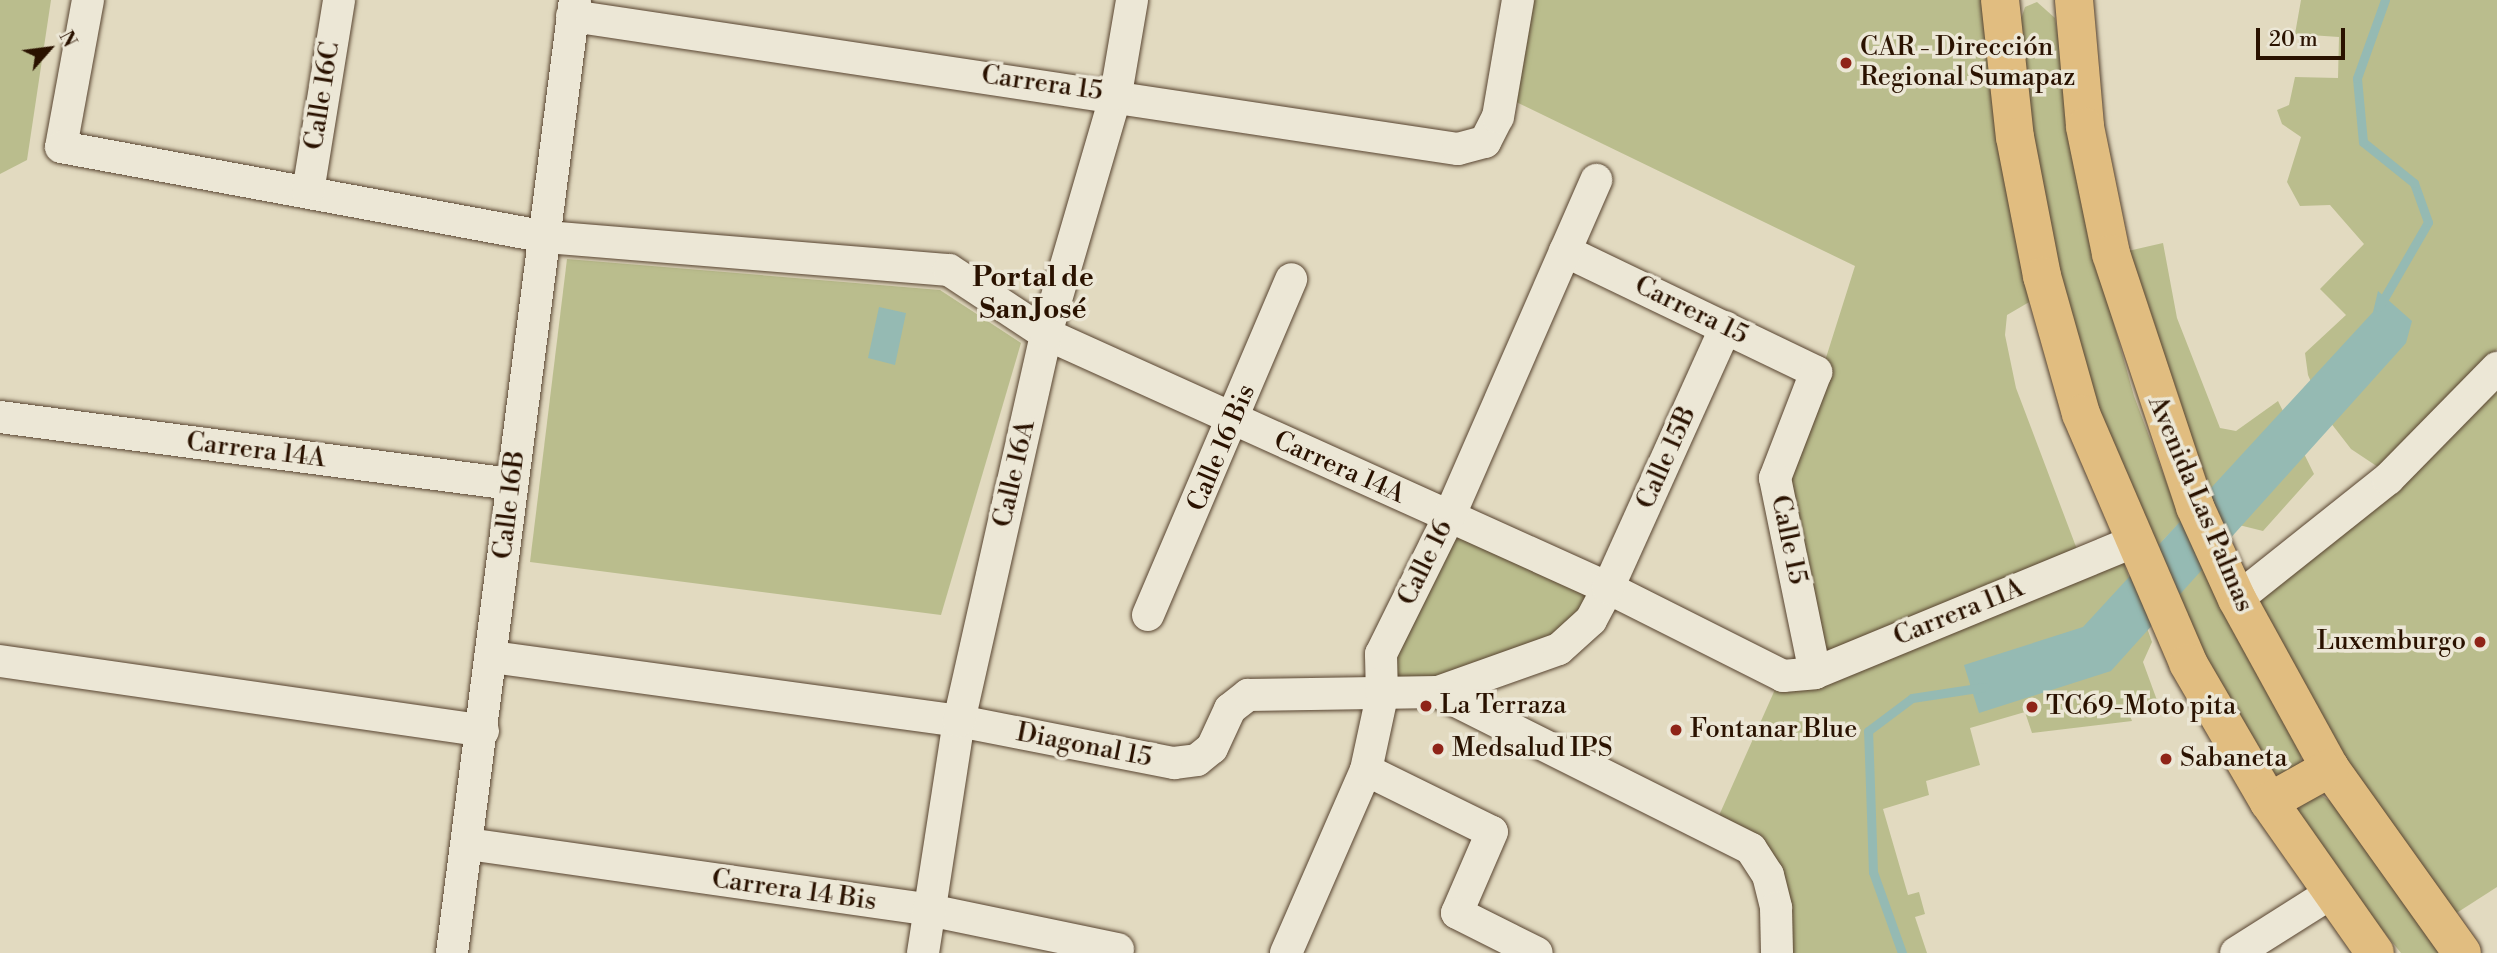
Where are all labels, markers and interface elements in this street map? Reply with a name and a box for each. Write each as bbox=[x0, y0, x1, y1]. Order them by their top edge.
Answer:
north arrow bbox=[14, 14, 84, 84]
scale bar bbox=[2259, 14, 2348, 58]
text: N bbox=[53, 27, 82, 51]
text: 20 m bbox=[2269, 27, 2318, 53]
place label: CAR - Dirección Regional Sumapaz bbox=[1860, 32, 2076, 94]
street label: Calle 16C bbox=[299, 40, 347, 152]
marker: CAR - Dirección Regional Sumapaz bbox=[1838, 55, 1854, 71]
street label: Carrera 15 bbox=[979, 60, 1105, 108]
district label: Portal de San José bbox=[972, 261, 1094, 327]
street label: Carrera 15 bbox=[1629, 270, 1753, 352]
street label: Calle 16 Bis bbox=[1181, 380, 1263, 516]
street label: Avenida Las Palmas bbox=[2140, 391, 2260, 617]
street label: Calle 15B bbox=[1631, 402, 1703, 514]
street label: Calle 16A bbox=[988, 418, 1042, 530]
street label: Carrera 14A bbox=[1269, 425, 1409, 511]
street label: Carrera 14A bbox=[185, 427, 327, 475]
street label: Calle 16B bbox=[488, 449, 532, 561]
street label: Calle 15 bbox=[1763, 493, 1813, 587]
street label: Calle 16 bbox=[1392, 515, 1460, 611]
street label: Carrera 11A bbox=[1889, 573, 2029, 653]
place label: Luxemburgo bbox=[2317, 626, 2466, 658]
marker: Luxemburgo bbox=[2472, 634, 2488, 650]
place label: La Terraza bbox=[1440, 690, 1566, 722]
place label: TC69-Moto pita bbox=[2046, 691, 2236, 723]
marker: La Terraza bbox=[1418, 698, 1434, 714]
marker: TC69-Moto pita bbox=[2024, 699, 2040, 715]
place label: Fontanar Blue bbox=[1690, 714, 1857, 746]
street label: Diagonal 15 bbox=[1014, 718, 1154, 774]
marker: Fontanar Blue bbox=[1668, 722, 1684, 738]
place label: Medsalud IPS bbox=[1452, 733, 1613, 765]
marker: Medsalud IPS bbox=[1430, 741, 1446, 757]
place label: Sabaneta bbox=[2180, 743, 2287, 775]
marker: Sabaneta bbox=[2158, 751, 2174, 767]
street label: Carrera 14 Bis bbox=[710, 864, 878, 918]

